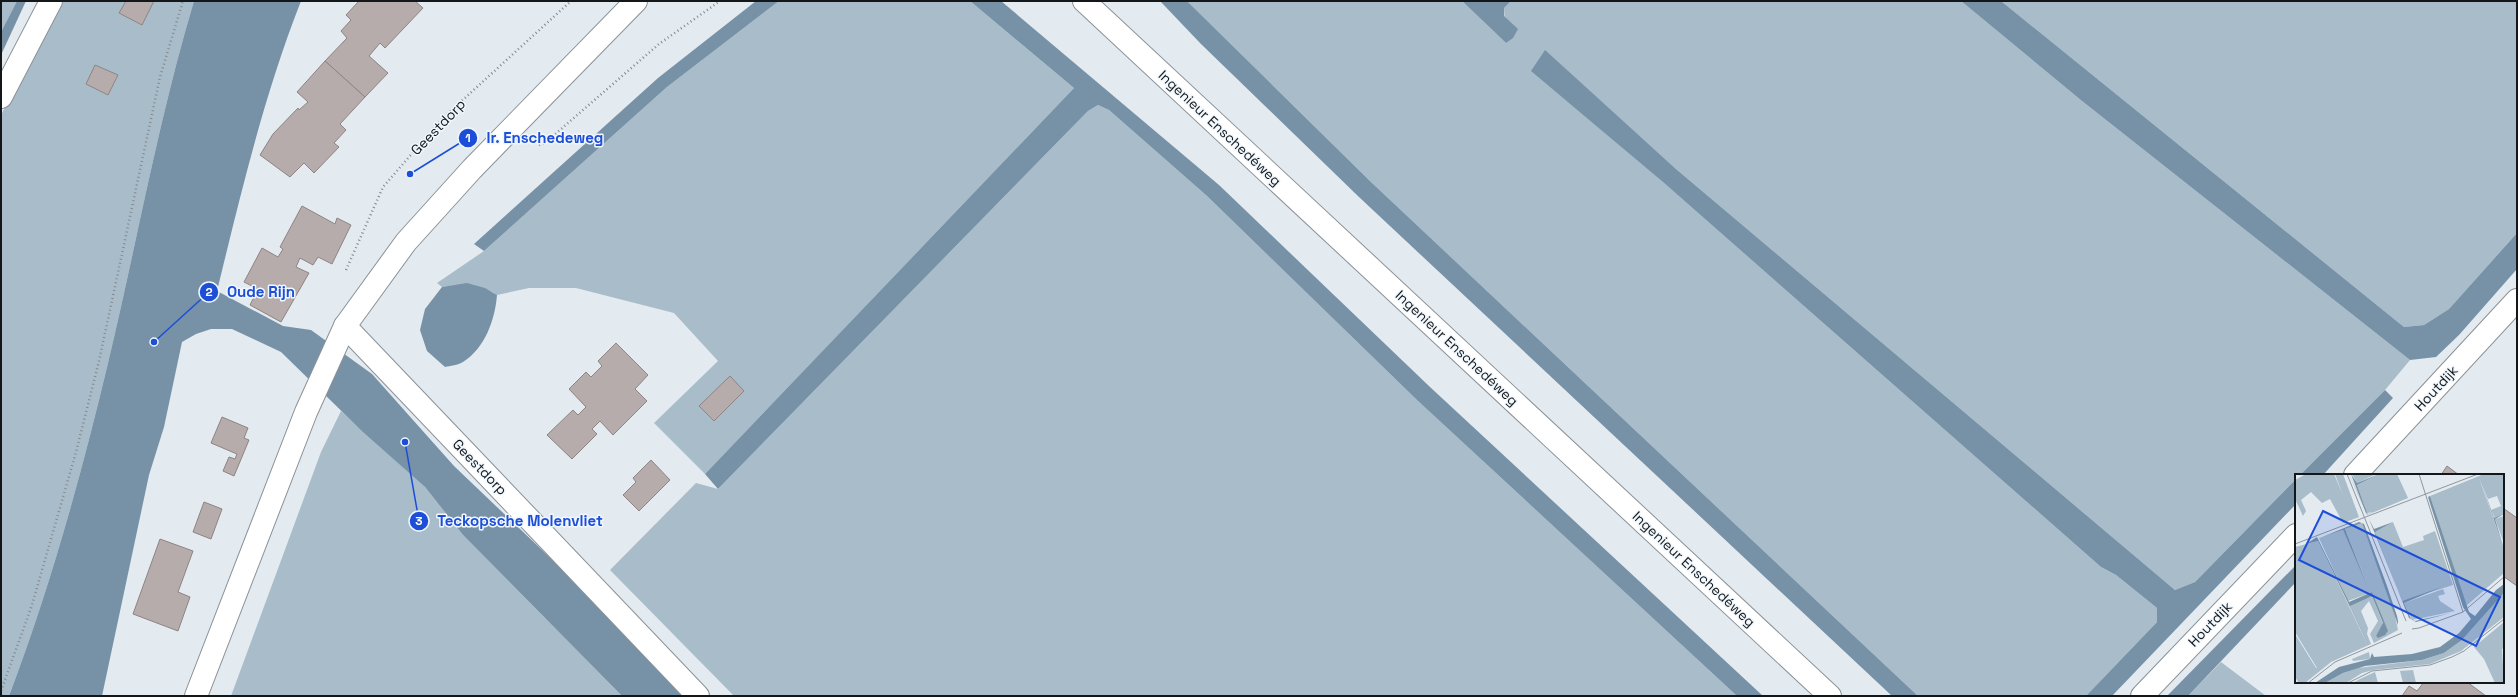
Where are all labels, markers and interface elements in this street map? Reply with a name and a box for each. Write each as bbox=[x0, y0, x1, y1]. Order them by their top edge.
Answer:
street label: Ingenieur Enschedéweg bbox=[1155, 66, 1285, 190]
street label: Geestdorp bbox=[407, 95, 469, 159]
callout: Ir. Enschedeweg bbox=[458, 125, 611, 152]
text: Ir. Enschedeweg bbox=[487, 128, 603, 147]
text: 1 bbox=[465, 130, 471, 146]
callout: Oude Rijn bbox=[199, 279, 303, 306]
text: Oude Rijn bbox=[227, 282, 295, 301]
text: 2 bbox=[205, 284, 213, 300]
street label: Ingenieur Enschedéweg bbox=[1392, 286, 1522, 410]
street label: Houtdijk bbox=[2410, 361, 2462, 415]
street label: Geestdorp bbox=[449, 435, 511, 499]
inset map bbox=[2295, 474, 2504, 683]
callout: Teckopsche Molenvliet bbox=[409, 507, 610, 534]
street label: Ingenieur Enschedéweg bbox=[1629, 507, 1759, 631]
text: Teckopsche Molenvliet bbox=[437, 511, 603, 530]
text: 3 bbox=[415, 513, 423, 529]
street label: Houtdijk bbox=[2184, 597, 2236, 650]

